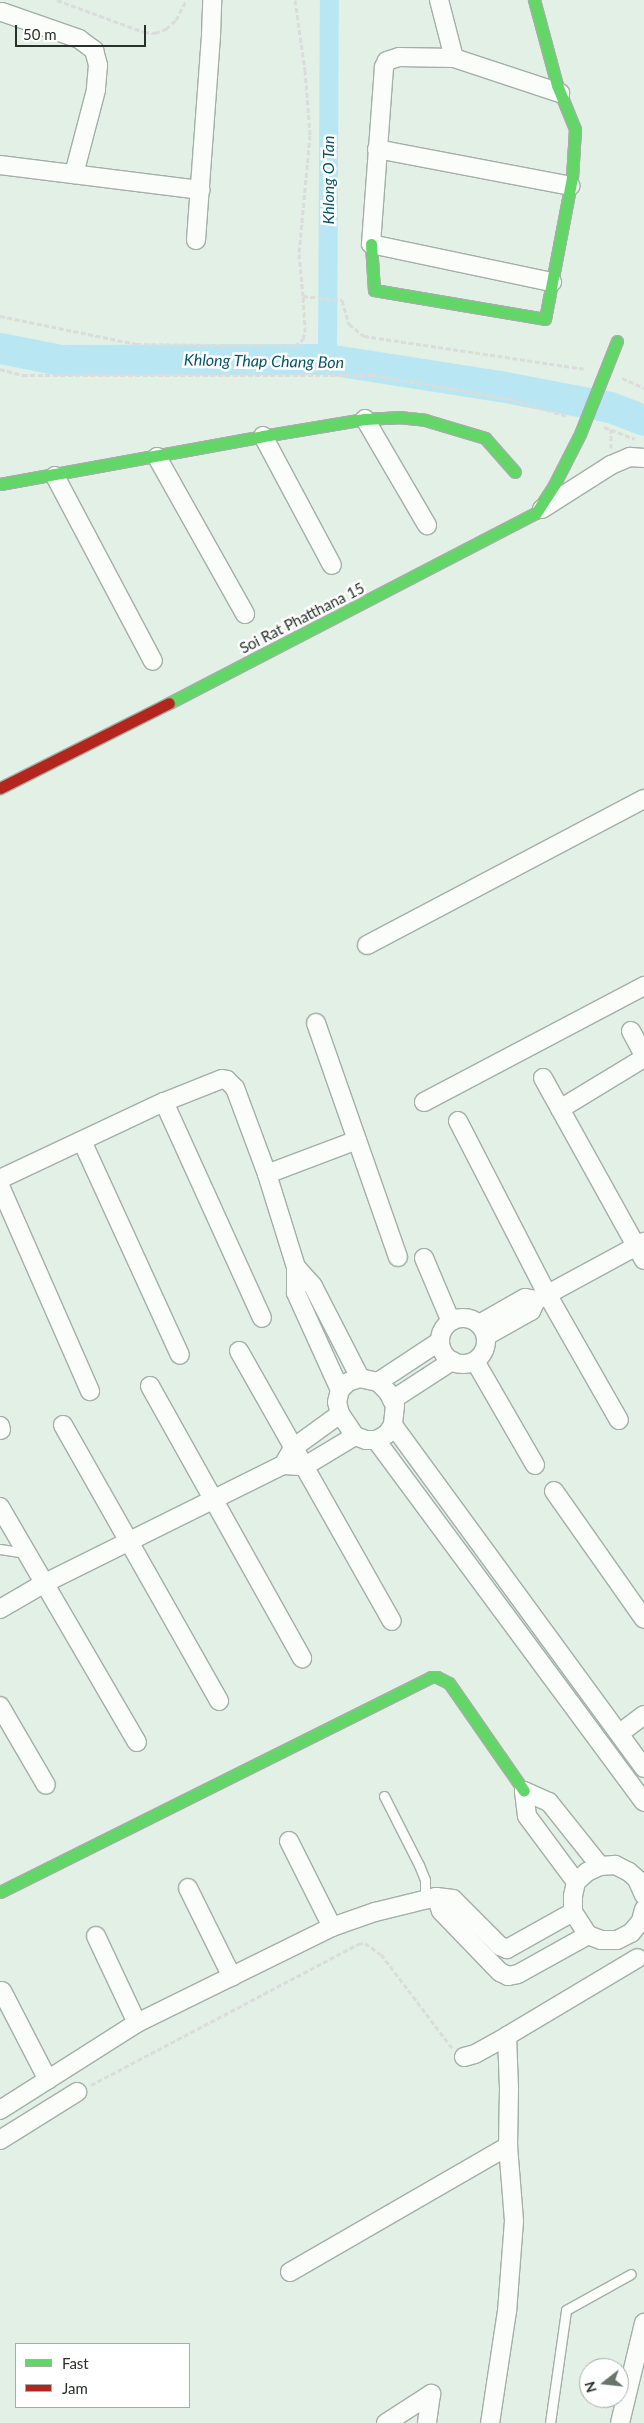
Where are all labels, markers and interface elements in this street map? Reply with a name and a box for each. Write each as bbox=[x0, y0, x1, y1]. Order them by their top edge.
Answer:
scale bar bbox=[18, 15, 149, 47]
text: 50 m bbox=[23, 25, 57, 43]
water label: Khlong O Tan bbox=[318, 135, 338, 225]
water label: Khlong Thap Chang Bon bbox=[184, 350, 344, 372]
street label: Soi Rat Phatthana 15 bbox=[237, 579, 367, 657]
legend bbox=[15, 2343, 190, 2408]
text: Fast bbox=[62, 2354, 89, 2372]
north arrow bbox=[579, 2358, 629, 2408]
text: Jam bbox=[62, 2379, 88, 2397]
text: N bbox=[580, 2379, 600, 2395]

